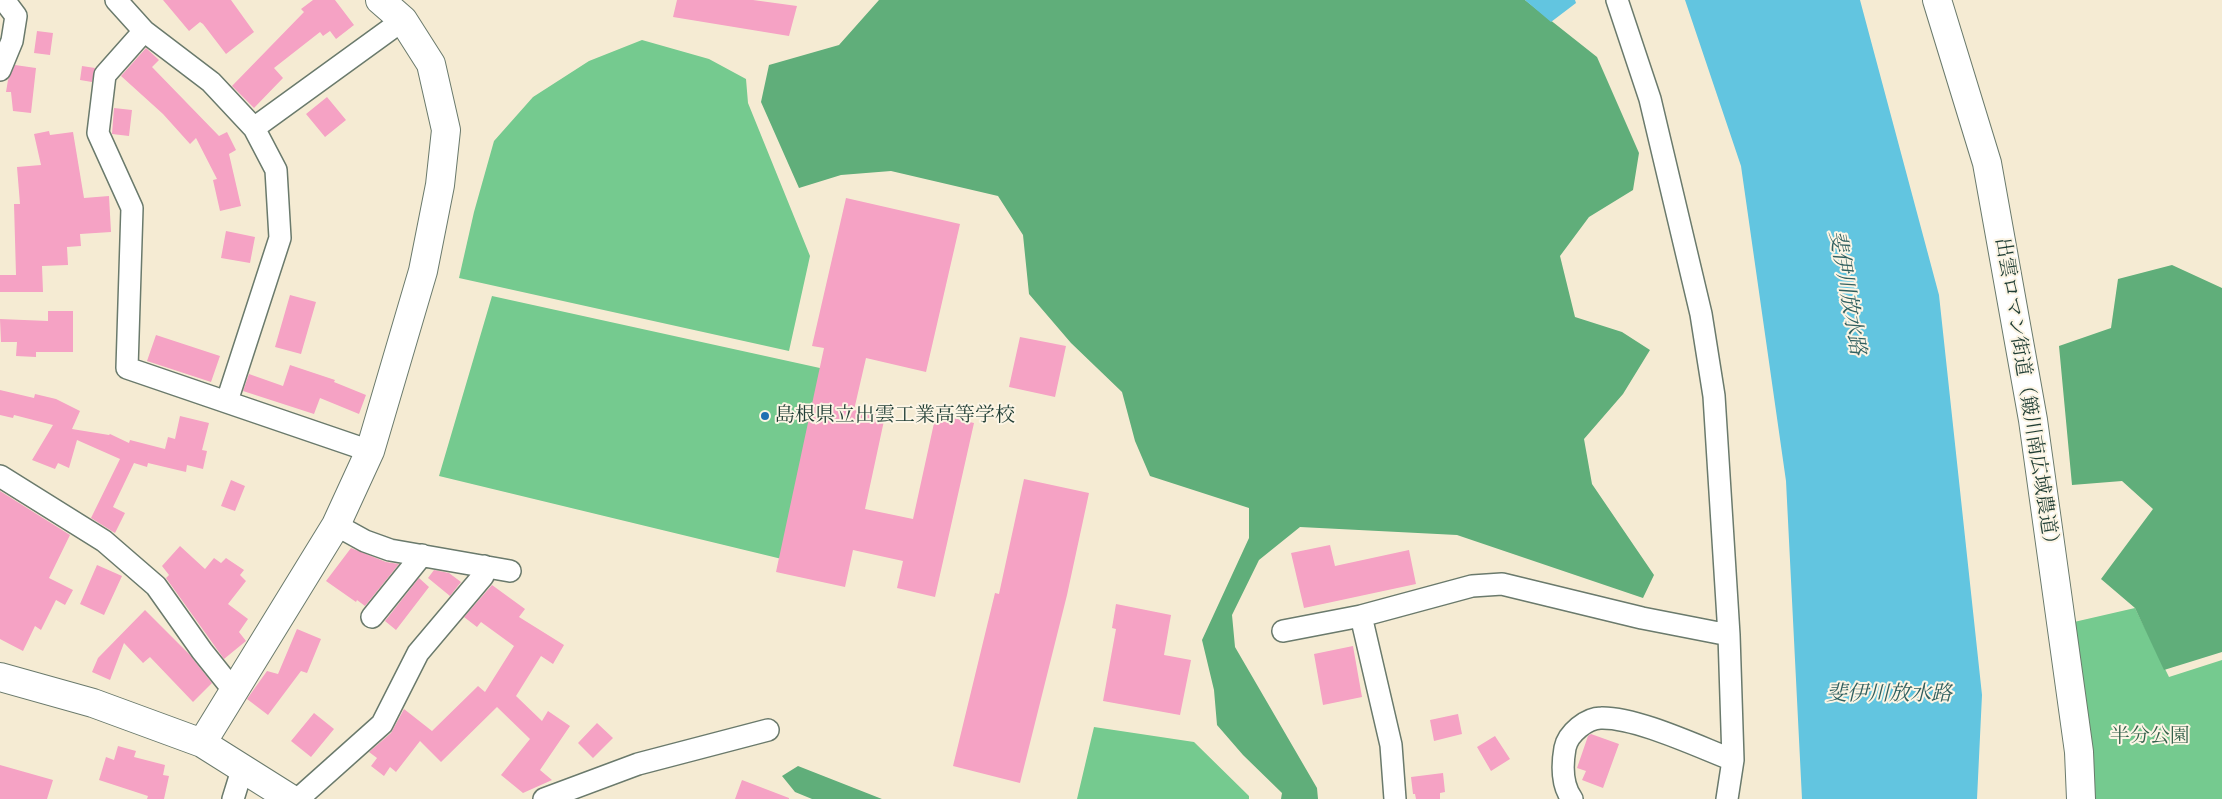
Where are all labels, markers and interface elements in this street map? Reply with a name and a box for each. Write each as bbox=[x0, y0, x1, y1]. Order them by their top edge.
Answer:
water label: 斐伊川放水路 bbox=[1823, 229, 1869, 357]
street label: 出雲ロマン街道（簸川南広域農道） bbox=[1989, 236, 2063, 556]
place label: 島根県立出雲工業高等学校 bbox=[775, 404, 1015, 428]
marker: 島根県立出雲工業高等学校 bbox=[759, 410, 771, 422]
water label: 斐伊川放水路 bbox=[1826, 682, 1952, 708]
park label: 半分公園 bbox=[2110, 725, 2190, 749]

